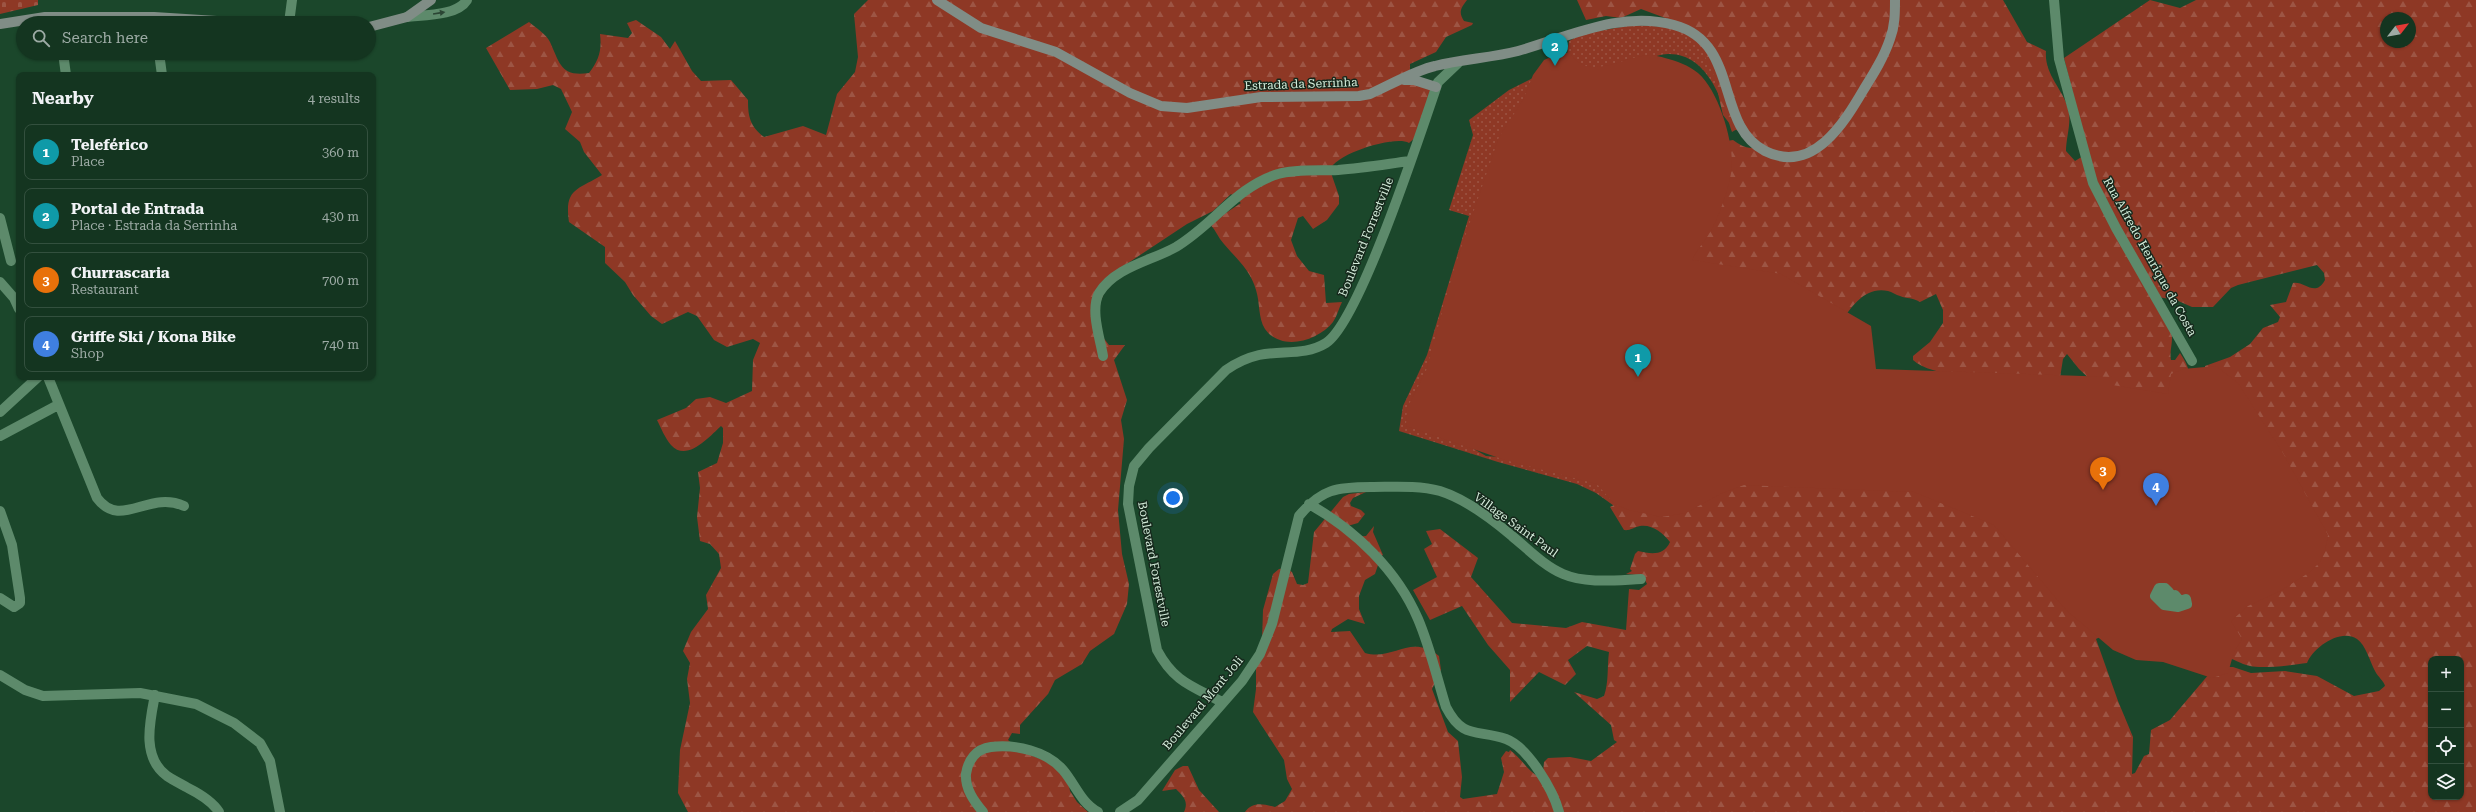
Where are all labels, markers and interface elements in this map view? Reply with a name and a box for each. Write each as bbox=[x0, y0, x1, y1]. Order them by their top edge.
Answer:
one-way arrow bbox=[433, 10, 445, 16]
north arrow bbox=[2380, 12, 2416, 48]
search box bbox=[16, 16, 376, 60]
icon: search bbox=[30, 27, 52, 49]
text: Search here bbox=[62, 29, 148, 47]
pin: 2 bbox=[1542, 33, 1568, 66]
street label: Estrada da Serrinha bbox=[1244, 75, 1358, 93]
text: Nearby bbox=[32, 88, 94, 108]
text: 4 results bbox=[308, 91, 360, 106]
text: Teleférico bbox=[71, 136, 148, 154]
text: 1 bbox=[42, 145, 50, 160]
text: 360 m bbox=[322, 145, 359, 160]
text: Place bbox=[71, 154, 105, 169]
street label: Boulevard Forrestville bbox=[1336, 175, 1396, 299]
street label: Rua Alfredo Henrique da Costa bbox=[2100, 175, 2200, 339]
text: Portal de Entrada bbox=[71, 200, 204, 218]
text: 2 bbox=[42, 209, 50, 224]
text: 430 m bbox=[322, 209, 359, 224]
text: Place · Estrada da Serrinha bbox=[71, 218, 237, 233]
text: Churrascaria bbox=[71, 264, 170, 282]
text: 3 bbox=[42, 273, 50, 288]
text: 700 m bbox=[322, 273, 359, 288]
text: Restaurant bbox=[71, 282, 139, 297]
text: Griffe Ski / Kona Bike bbox=[71, 328, 236, 346]
text: 4 bbox=[42, 337, 50, 352]
text: 740 m bbox=[322, 337, 359, 352]
pin: 1 bbox=[1625, 344, 1651, 377]
text: Shop bbox=[71, 346, 104, 361]
pin: 3 bbox=[2090, 457, 2116, 490]
pin: 4 bbox=[2143, 473, 2169, 506]
your location bbox=[1163, 488, 1183, 508]
street label: Village Saint Paul bbox=[1471, 490, 1561, 560]
street label: Boulevard Forrestville bbox=[1135, 500, 1173, 628]
street label: Boulevard Mont Joli bbox=[1160, 653, 1246, 752]
map controls bbox=[2428, 656, 2464, 800]
button: + bbox=[2428, 656, 2464, 692]
button: − bbox=[2428, 692, 2464, 728]
button: locate bbox=[2428, 728, 2464, 764]
button: layers bbox=[2428, 764, 2464, 800]

